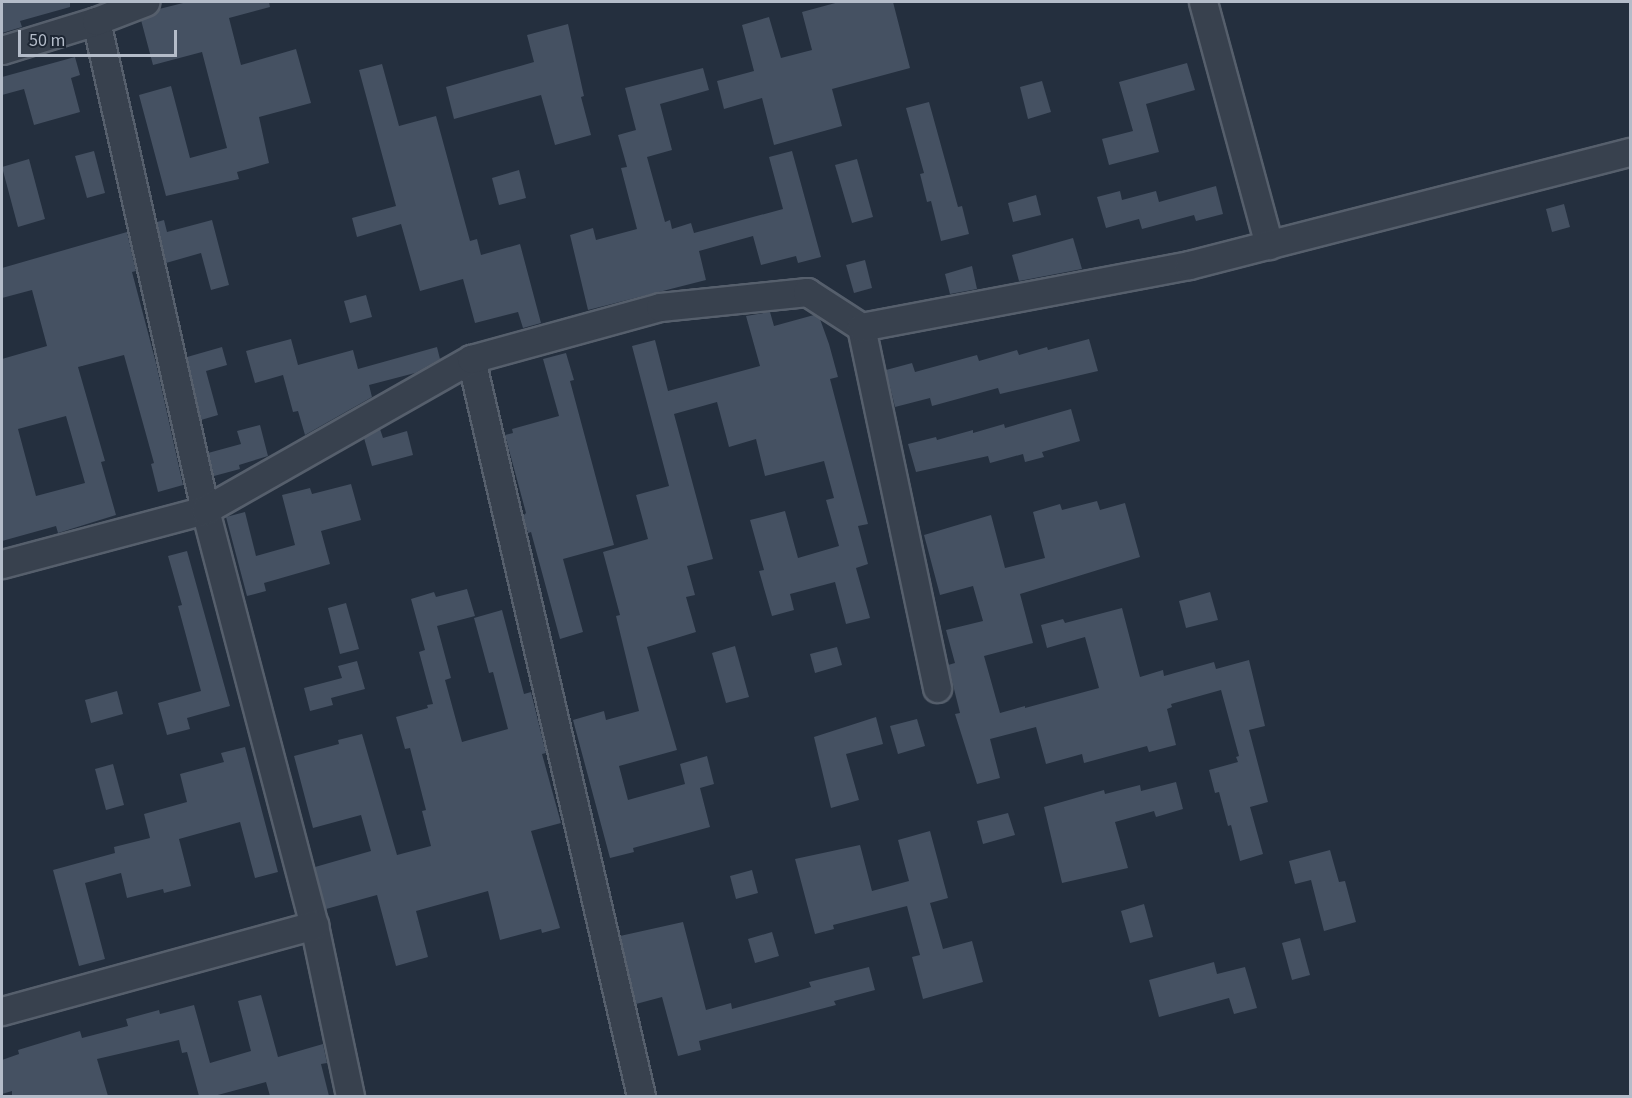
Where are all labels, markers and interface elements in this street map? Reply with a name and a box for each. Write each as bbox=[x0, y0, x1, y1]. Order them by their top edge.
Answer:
scale bar bbox=[21, 18, 180, 56]
text: 50 m bbox=[29, 28, 65, 53]

